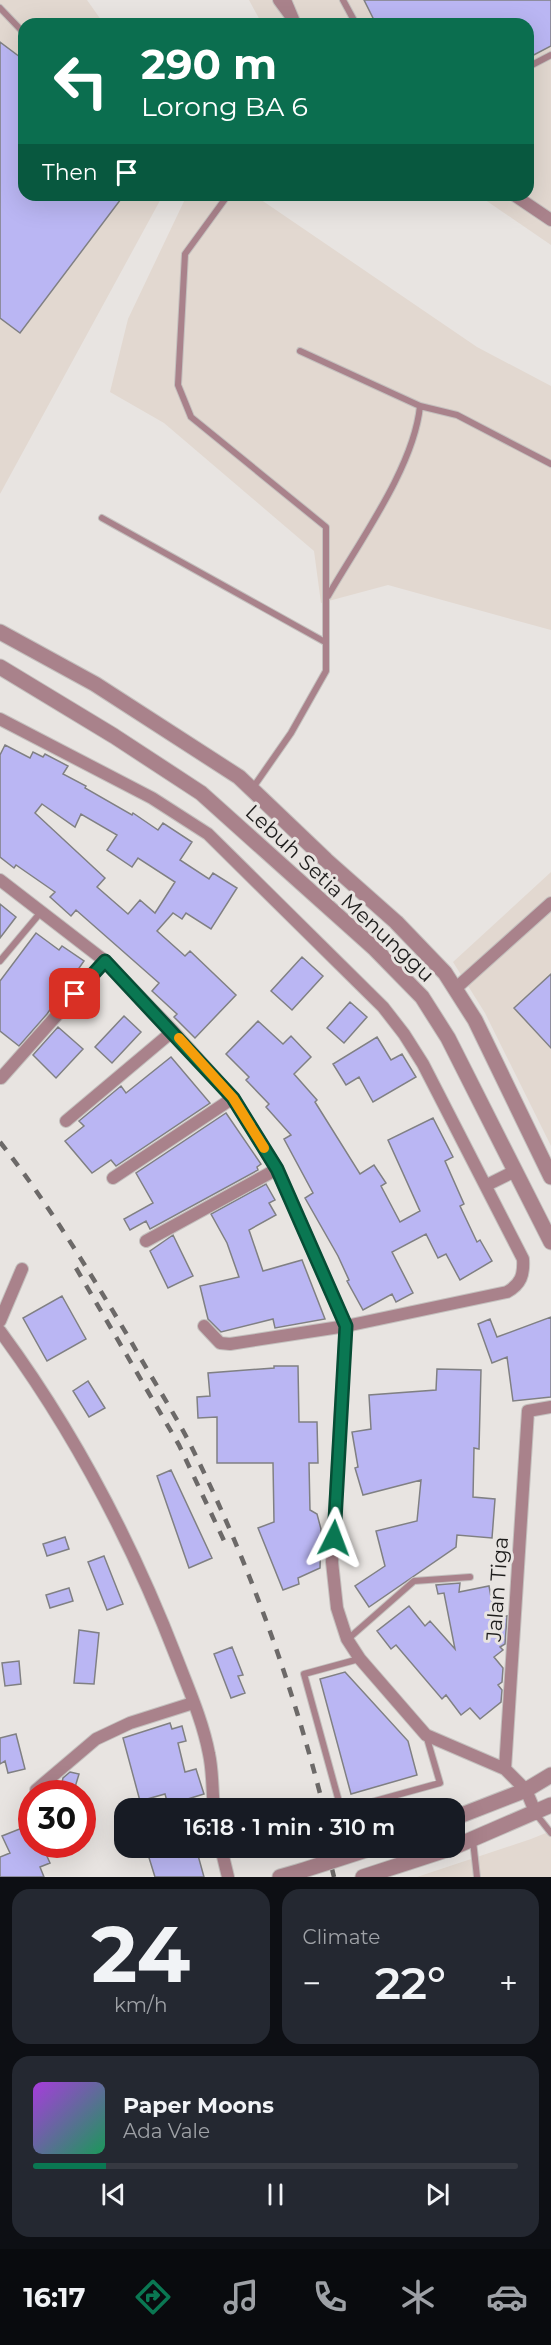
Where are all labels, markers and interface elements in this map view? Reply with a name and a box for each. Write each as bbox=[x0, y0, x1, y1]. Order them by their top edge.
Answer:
text: 290 m bbox=[141, 38, 277, 90]
icon: left bbox=[42, 42, 120, 120]
text: Lorong BA 6 bbox=[141, 90, 308, 123]
icon: arrive bbox=[110, 156, 143, 189]
text: Then bbox=[42, 159, 98, 186]
street label: Lebuh Setia Menunggu bbox=[241, 799, 439, 987]
pin bbox=[49, 968, 100, 1019]
icon: arrive bbox=[58, 977, 91, 1010]
position arrow bbox=[302, 1506, 366, 1570]
street label: Jalan Tiga bbox=[481, 1536, 513, 1643]
speed limit sign: 30 bbox=[18, 1780, 96, 1858]
text: 16:18 · 1 min · 310 m bbox=[184, 1814, 395, 1841]
text: 24 bbox=[91, 1906, 190, 2002]
text: Climate bbox=[303, 1925, 380, 1949]
text: 22° bbox=[375, 1955, 446, 2010]
text: − bbox=[303, 1963, 321, 2003]
text: + bbox=[499, 1963, 518, 2003]
text: km/h bbox=[114, 1993, 167, 2017]
text: Paper Moons bbox=[123, 2092, 274, 2119]
text: Ada Vale bbox=[123, 2119, 210, 2143]
icon: previous bbox=[97, 2178, 130, 2211]
icon: pause bbox=[259, 2178, 292, 2211]
icon: next bbox=[421, 2178, 454, 2211]
icon: directions bbox=[132, 2276, 174, 2318]
icon: music bbox=[220, 2276, 262, 2318]
icon: phone bbox=[309, 2276, 351, 2318]
icon: climate bbox=[397, 2276, 439, 2318]
icon: car bbox=[486, 2276, 528, 2318]
text: 16:17 bbox=[23, 2281, 85, 2314]

